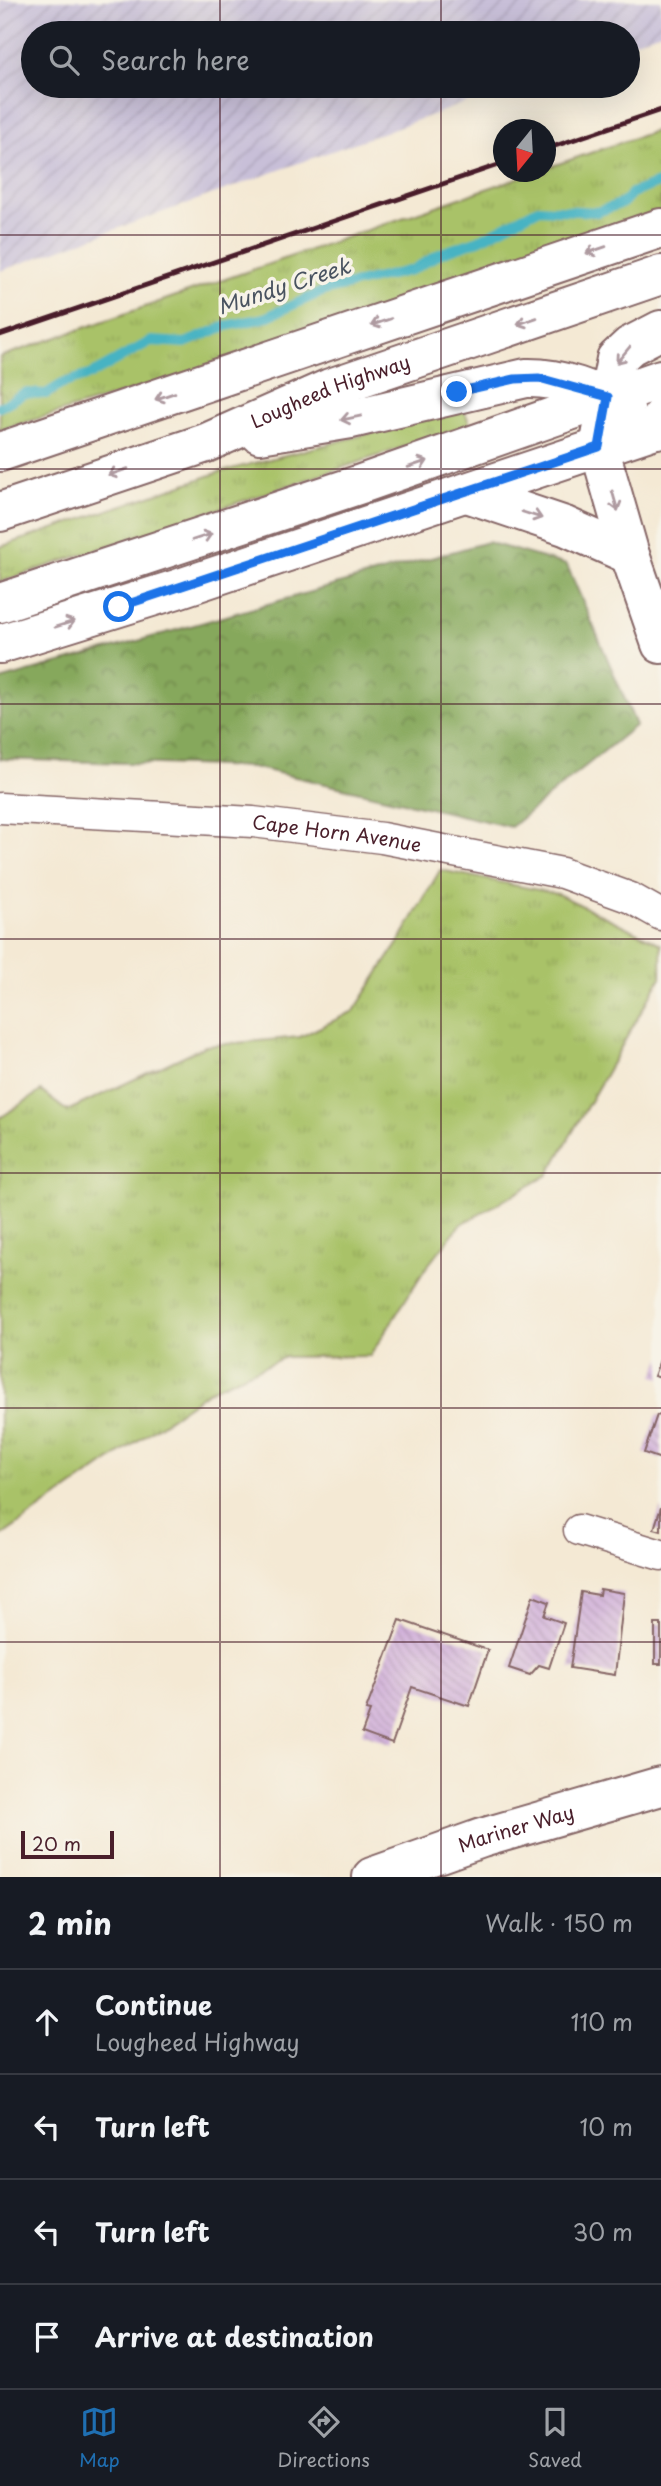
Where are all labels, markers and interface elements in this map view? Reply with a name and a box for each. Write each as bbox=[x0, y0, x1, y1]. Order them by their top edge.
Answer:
search box bbox=[21, 21, 640, 98]
text: Search here bbox=[101, 40, 250, 79]
icon: search bbox=[45, 41, 83, 79]
north arrow bbox=[493, 119, 556, 182]
one-way arrow bbox=[586, 244, 608, 257]
water label: Mundy Creek bbox=[213, 248, 355, 322]
one-way arrow bbox=[516, 315, 538, 328]
one-way arrow bbox=[370, 317, 392, 329]
one-way arrow bbox=[615, 346, 631, 364]
street label: Lougheed Highway bbox=[246, 347, 413, 435]
route end bbox=[441, 376, 472, 407]
one-way arrow bbox=[155, 391, 177, 403]
one-way arrow bbox=[340, 412, 363, 426]
one-way arrow bbox=[407, 457, 429, 470]
one-way arrow bbox=[108, 467, 130, 479]
one-way arrow bbox=[609, 490, 622, 512]
one-way arrow bbox=[521, 509, 543, 522]
one-way arrow bbox=[191, 530, 213, 542]
route start bbox=[103, 591, 134, 622]
one-way arrow bbox=[54, 616, 76, 629]
street label: Cape Horn Avenue bbox=[251, 807, 424, 858]
street label: Mariner Way bbox=[454, 1797, 577, 1858]
scale bar bbox=[21, 1828, 114, 1860]
text: 20 m bbox=[32, 1829, 81, 1857]
text: 2 min bbox=[28, 1900, 112, 1945]
text: Walk · 150 m bbox=[485, 1905, 633, 1940]
text: Continue bbox=[95, 1985, 212, 2024]
icon: ahead bbox=[28, 2003, 66, 2041]
text: 110 m bbox=[571, 2004, 633, 2039]
text: Lougheed Highway bbox=[95, 2024, 299, 2059]
text: Turn left bbox=[95, 2107, 210, 2146]
icon: left bbox=[28, 2108, 66, 2146]
text: 10 m bbox=[579, 2109, 633, 2144]
text: Turn left bbox=[95, 2212, 210, 2251]
icon: left bbox=[28, 2213, 66, 2251]
text: 30 m bbox=[572, 2214, 633, 2249]
text: Arrive at destination bbox=[95, 2317, 374, 2356]
icon: arrive bbox=[28, 2318, 66, 2356]
tab: Map bbox=[79, 2403, 120, 2473]
tab: Directions bbox=[278, 2403, 370, 2473]
tab: Saved bbox=[528, 2403, 582, 2473]

